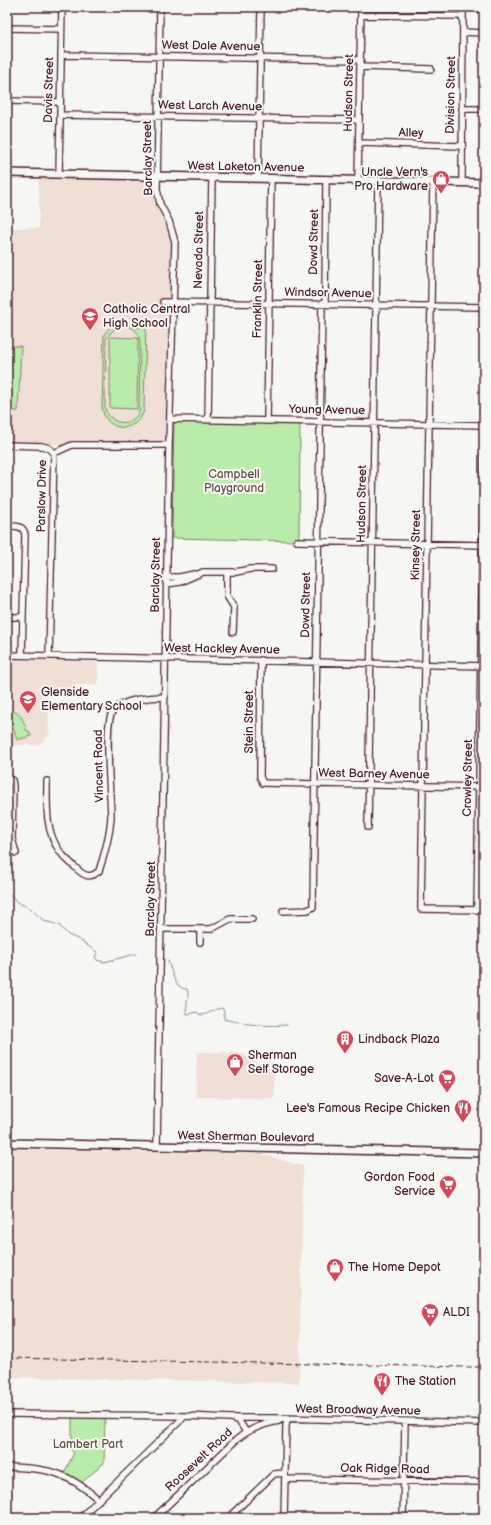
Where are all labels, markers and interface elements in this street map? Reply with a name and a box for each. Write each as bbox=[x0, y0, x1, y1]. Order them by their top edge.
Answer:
street label: West Dale Avenue bbox=[161, 38, 261, 54]
street label: Hudson Street bbox=[341, 54, 357, 132]
street label: Division Street bbox=[443, 56, 459, 134]
street label: Davis Street bbox=[41, 57, 57, 123]
street label: West Larch Avenue bbox=[158, 98, 262, 114]
street label: Barclay Street bbox=[140, 120, 156, 196]
street label: Alley bbox=[398, 125, 424, 141]
street label: West Laketon Avenue bbox=[187, 158, 305, 176]
place label: Uncle Vern's Pro Hardware bbox=[354, 165, 428, 194]
shop icon: Uncle Vern's Pro Hardware bbox=[431, 169, 451, 194]
street label: Dowd Street bbox=[306, 209, 322, 275]
street label: Nevada Street bbox=[191, 211, 207, 289]
street label: Franklin Street bbox=[250, 259, 266, 339]
street label: Windsor Avenue bbox=[284, 285, 372, 301]
place label: Catholic Central High School bbox=[103, 302, 190, 331]
school or university icon: Catholic Central High School bbox=[80, 306, 100, 331]
street label: Young Avenue bbox=[288, 402, 365, 418]
street label: Parslow Drive bbox=[34, 459, 50, 533]
street label: Hudson Street bbox=[354, 465, 370, 543]
park label: Campbell Playground bbox=[204, 467, 264, 496]
street label: Kinsey Street bbox=[408, 509, 424, 581]
street label: Barclay Street bbox=[148, 537, 164, 613]
street label: Dowd Street bbox=[298, 572, 314, 638]
street label: West Hackley Avenue bbox=[164, 640, 280, 658]
place label: Glenside Elementary School bbox=[41, 685, 142, 714]
school or university icon: Glenside Elementary School bbox=[18, 689, 38, 714]
street label: Stein Street bbox=[242, 690, 257, 754]
street label: Vincent Road bbox=[91, 729, 107, 803]
street label: Crowley Street bbox=[460, 739, 476, 817]
street label: West Barney Avenue bbox=[318, 766, 430, 782]
street label: Barclay Street bbox=[143, 861, 159, 937]
building icon: Lindback Plaza bbox=[335, 1029, 355, 1054]
place label: Lindback Plaza bbox=[358, 1032, 440, 1047]
place label: Sherman Self Storage bbox=[248, 1048, 314, 1077]
shop icon: Sherman Self Storage bbox=[225, 1052, 245, 1077]
supermarket icon: Save-A-Lot bbox=[437, 1068, 457, 1093]
place label: Save-A-Lot bbox=[374, 1071, 434, 1086]
restaurant icon: Lee's Famous Recipe Chicken bbox=[453, 1098, 473, 1123]
place label: Lee's Famous Recipe Chicken bbox=[286, 1101, 450, 1116]
street label: West Sherman Boulevard bbox=[178, 1128, 315, 1146]
place label: Gordon Food Service bbox=[364, 1170, 435, 1199]
supermarket icon: Gordon Food Service bbox=[438, 1174, 458, 1199]
shop icon: The Home Depot bbox=[325, 1257, 345, 1282]
place label: The Home Depot bbox=[348, 1260, 441, 1275]
supermarket icon: ALDI bbox=[420, 1302, 440, 1327]
place label: ALDI bbox=[443, 1305, 470, 1320]
restaurant icon: The Station bbox=[372, 1371, 392, 1396]
place label: The Station bbox=[395, 1374, 456, 1389]
street label: West Broadway Avenue bbox=[295, 1401, 421, 1419]
street label: Roosevelt Road bbox=[162, 1425, 236, 1495]
park label: Lambert Part bbox=[53, 1437, 124, 1452]
street label: Oak Ridge Road bbox=[340, 1461, 430, 1477]

